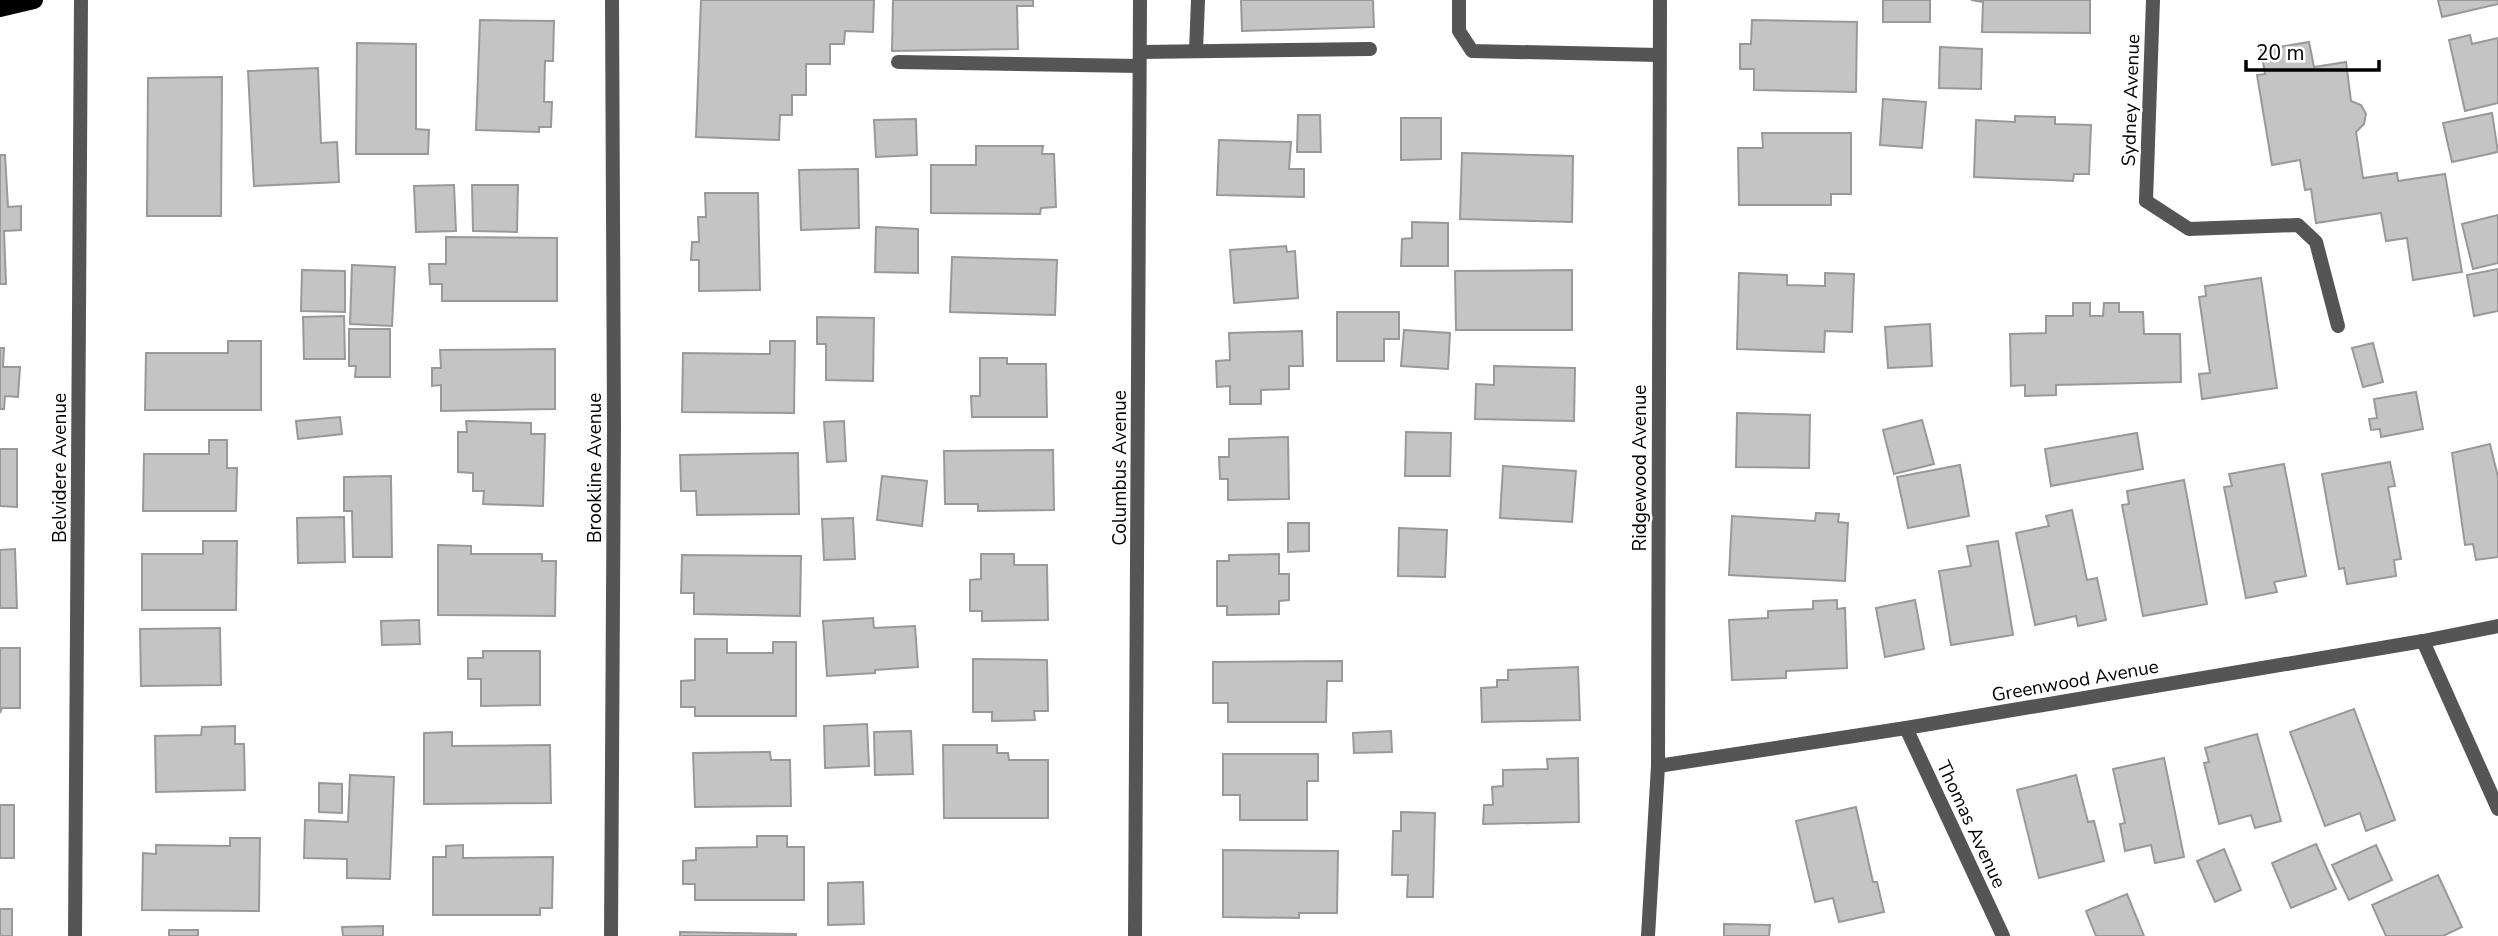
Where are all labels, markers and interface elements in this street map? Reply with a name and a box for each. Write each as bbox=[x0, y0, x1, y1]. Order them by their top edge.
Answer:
scale bar bbox=[2246, 28, 2379, 72]
street label: Sydney Avenue bbox=[2116, 33, 2146, 167]
text: 20 m bbox=[2256, 39, 2305, 67]
street label: Ridgewood Avenue bbox=[1627, 385, 1653, 551]
street label: Columbus Avenue bbox=[1107, 390, 1133, 546]
street label: Belvidere Avenue bbox=[47, 393, 73, 543]
street label: Brookline Avenue bbox=[582, 393, 608, 543]
street label: Greenwood Avenue bbox=[1990, 654, 2161, 708]
street label: Thomas Avenue bbox=[1930, 756, 2012, 892]

